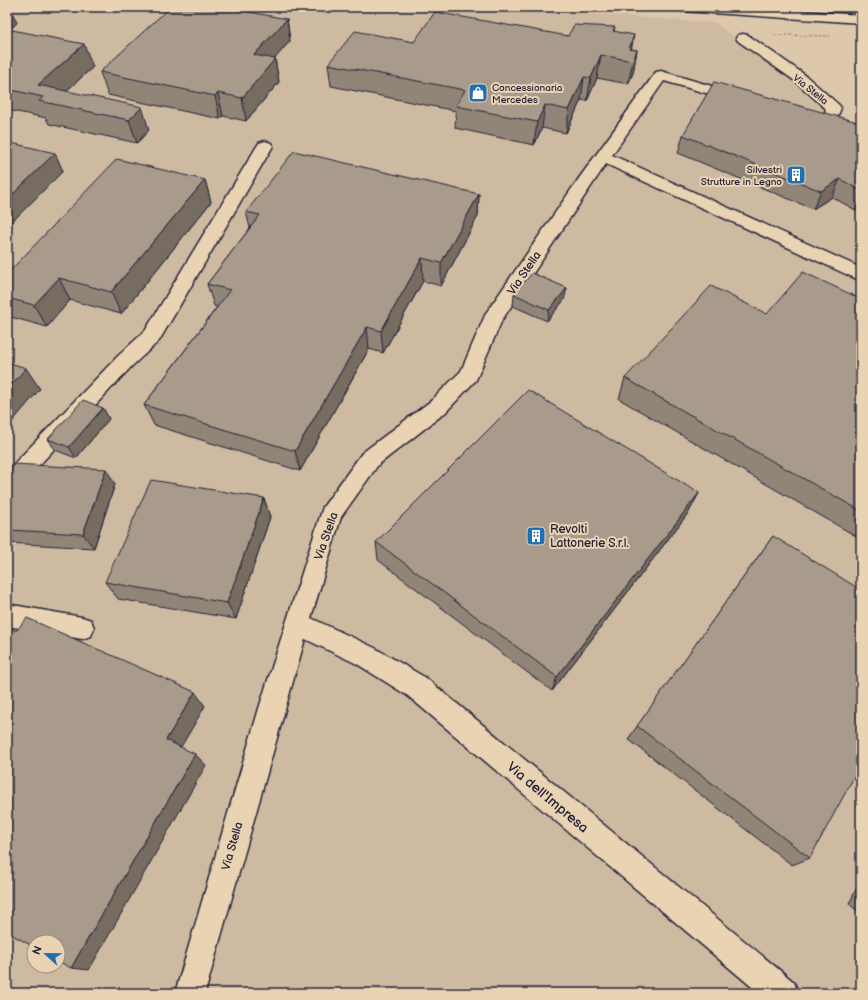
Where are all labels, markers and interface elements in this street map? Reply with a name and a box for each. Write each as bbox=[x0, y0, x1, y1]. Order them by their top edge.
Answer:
street label: Via Stella bbox=[790, 72, 831, 108]
shop icon: Concessionaria Mercedes bbox=[467, 82, 489, 104]
place label: Concessionaria Mercedes bbox=[492, 82, 563, 106]
place label: Silvestri Strutture in Legno bbox=[701, 164, 782, 188]
building icon: Silvestri Strutture in Legno bbox=[785, 164, 807, 186]
street label: Via Stella bbox=[504, 248, 545, 298]
street label: Via Stella bbox=[311, 510, 342, 562]
place label: Revolti Lattonerie S.r.l. bbox=[550, 522, 629, 551]
building icon: Revolti Lattonerie S.r.l. bbox=[525, 525, 547, 547]
street label: Via dell'Impresa bbox=[503, 758, 592, 836]
street label: Via Stella bbox=[218, 820, 247, 872]
north arrow bbox=[26, 934, 66, 974]
text: N bbox=[30, 944, 45, 957]

